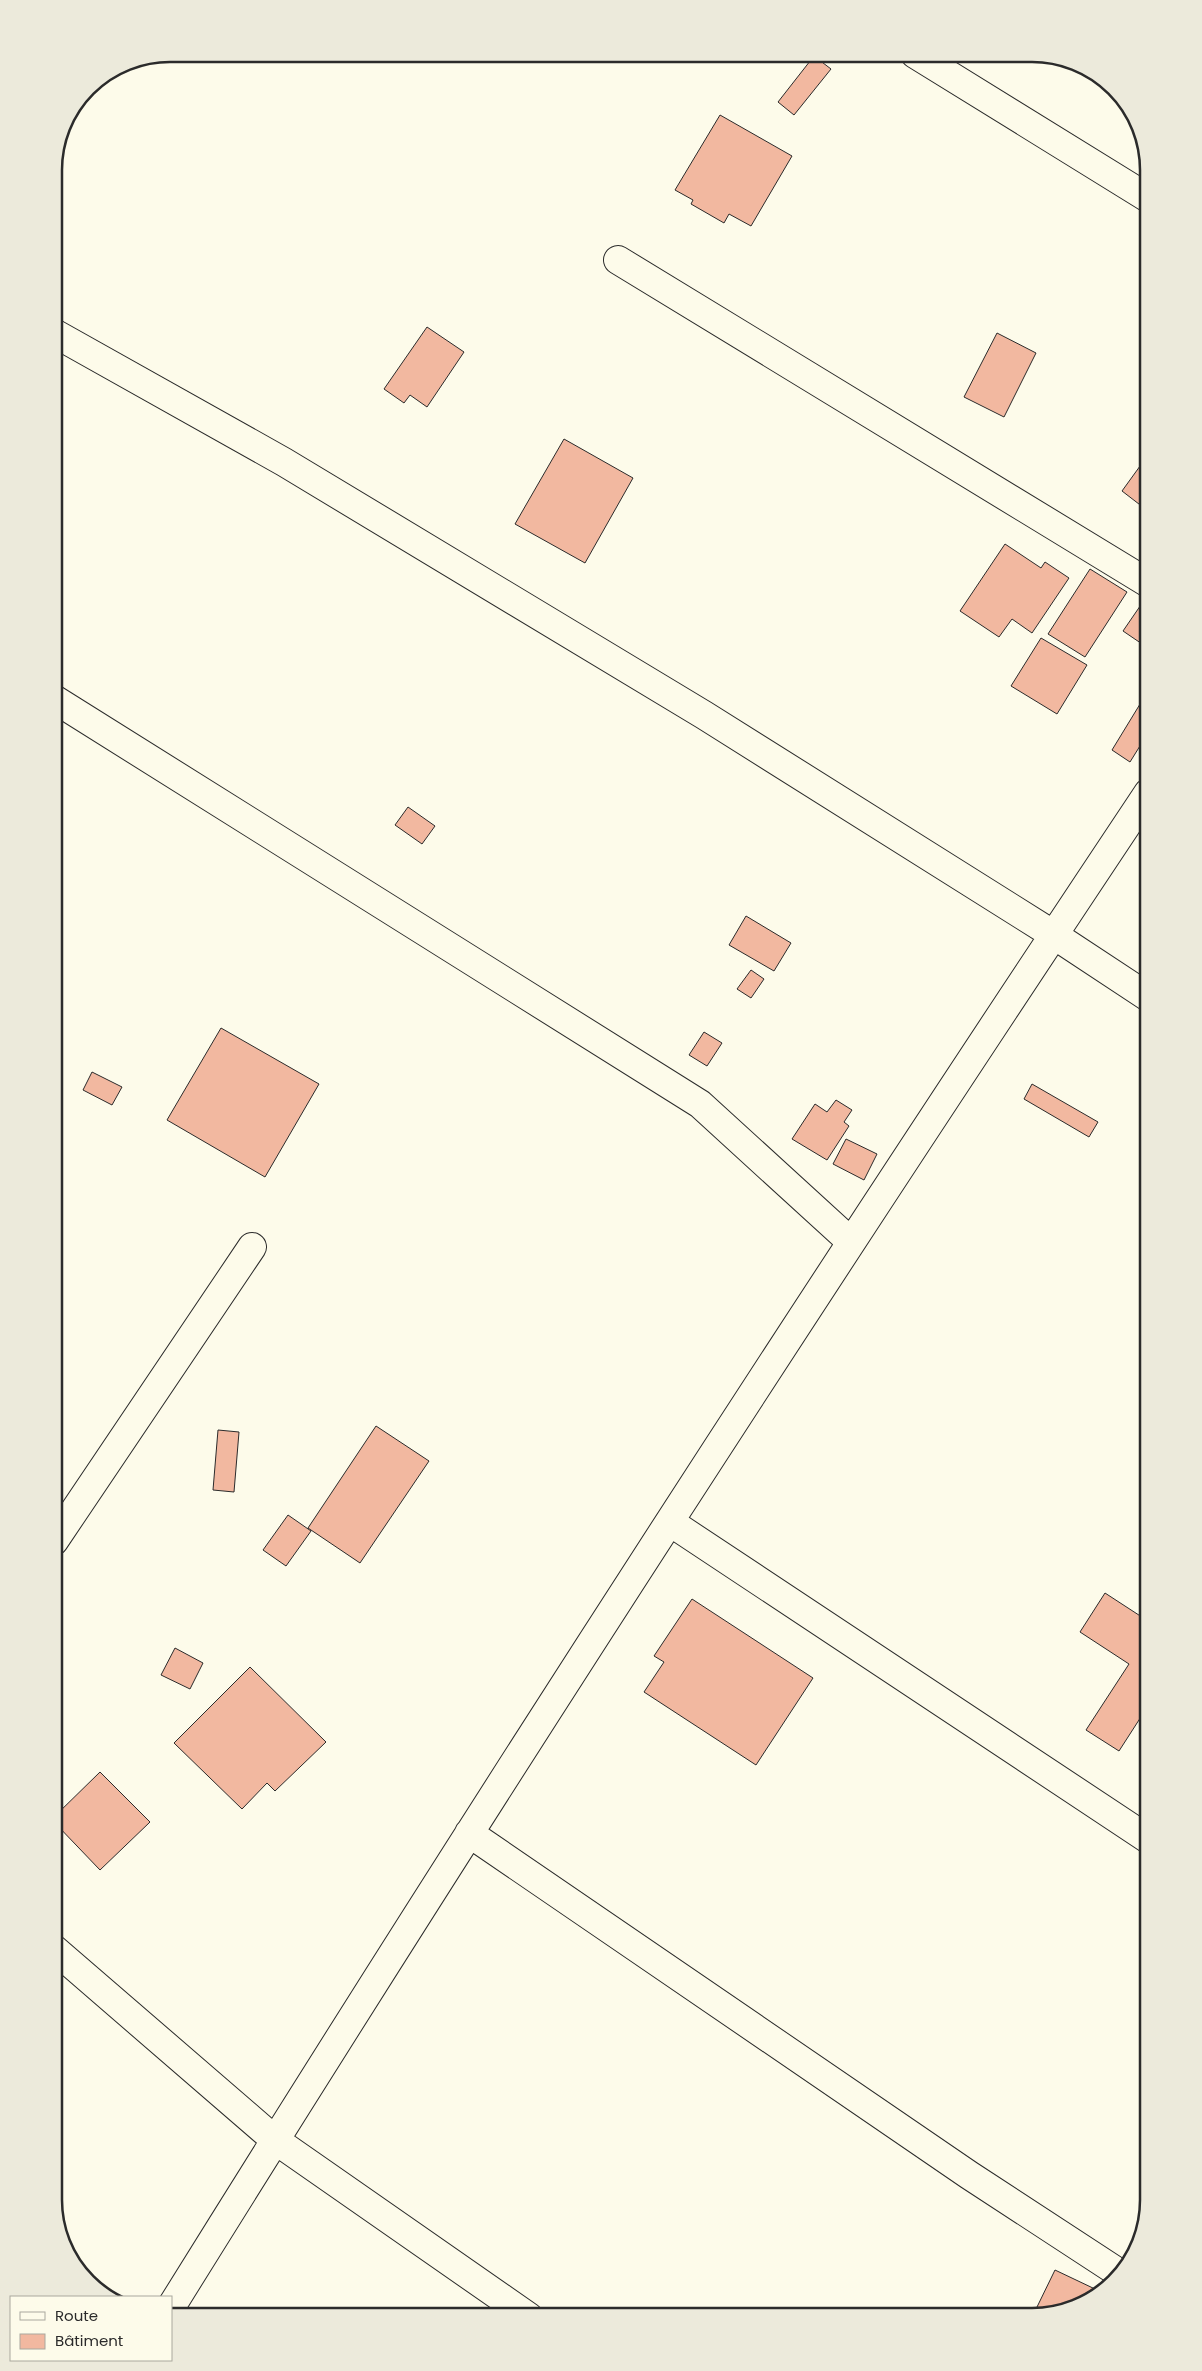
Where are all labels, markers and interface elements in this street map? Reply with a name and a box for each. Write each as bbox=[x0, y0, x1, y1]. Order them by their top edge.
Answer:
legend bbox=[10, 2296, 172, 2361]
text: Route bbox=[55, 2305, 98, 2326]
text: Bâtiment bbox=[55, 2330, 123, 2351]

